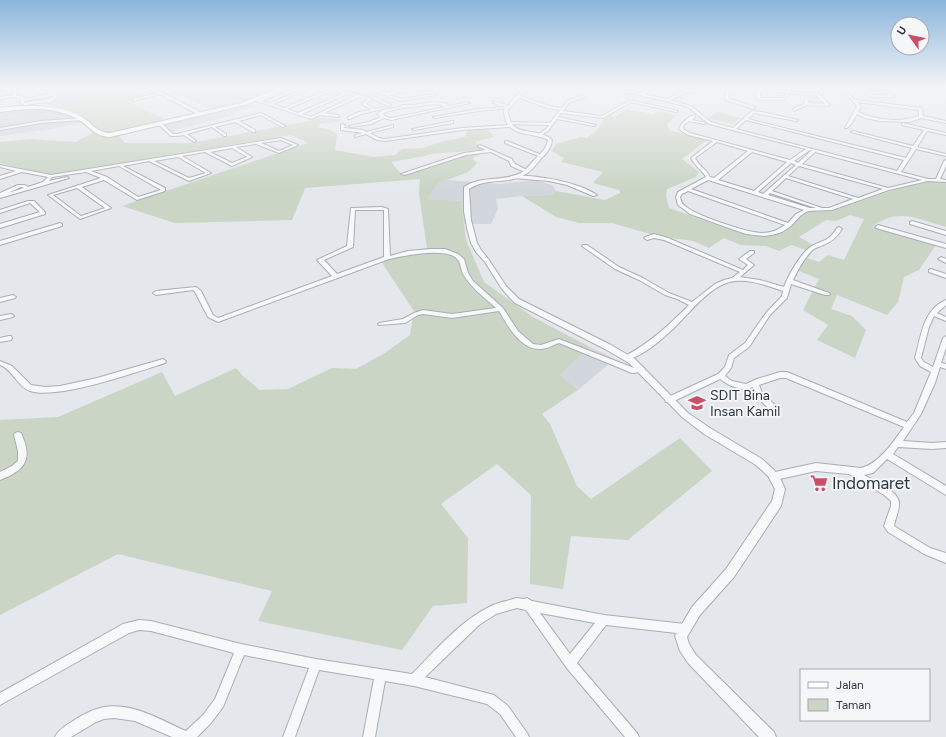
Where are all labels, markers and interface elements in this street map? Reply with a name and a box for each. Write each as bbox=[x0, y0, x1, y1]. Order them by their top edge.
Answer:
north arrow bbox=[890, 16, 930, 56]
text: U bbox=[894, 24, 910, 38]
place label: SDIT Bina Insan Kamil bbox=[710, 387, 780, 420]
school or university icon: SDIT Bina Insan Kamil bbox=[687, 393, 707, 413]
supermarket icon: Indomaret bbox=[809, 473, 829, 493]
place label: Indomaret bbox=[832, 473, 911, 493]
legend bbox=[800, 669, 930, 721]
text: Jalan bbox=[836, 678, 864, 692]
text: Taman bbox=[836, 698, 871, 712]

